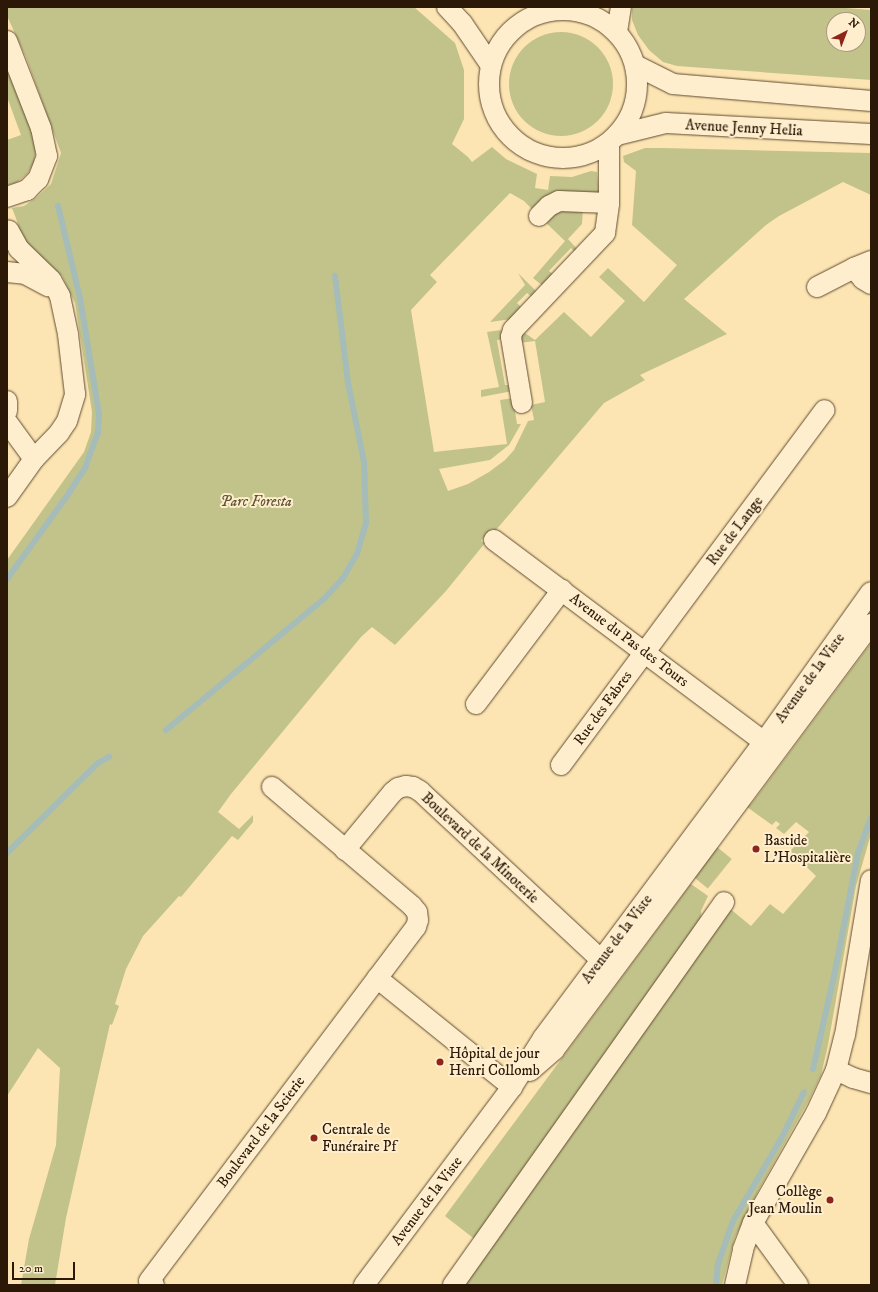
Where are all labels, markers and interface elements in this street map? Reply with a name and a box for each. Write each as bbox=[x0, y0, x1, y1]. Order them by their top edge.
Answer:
north arrow bbox=[826, 12, 866, 52]
text: N bbox=[845, 16, 861, 32]
street label: Avenue Jenny Helia bbox=[685, 116, 803, 140]
park label: Parc Foresta bbox=[220, 493, 292, 511]
street label: Rue de Lange bbox=[703, 493, 767, 569]
street label: Avenue du Pas des Tours bbox=[566, 589, 692, 691]
street label: Avenue de la Viste bbox=[771, 630, 849, 726]
street label: Rue des Fabres bbox=[570, 667, 636, 749]
street label: Boulevard de la Minoterie bbox=[417, 789, 543, 907]
place label: Bastide L'Hospitalière bbox=[764, 831, 851, 866]
marker: Bastide L'Hospitalière bbox=[751, 844, 761, 854]
street label: Avenue de la Viste bbox=[578, 891, 656, 987]
place label: Hôpital de jour Henri Collomb bbox=[449, 1044, 540, 1079]
marker: Hôpital de jour Henri Collomb bbox=[434, 1056, 446, 1068]
street label: Boulevard de la Scierie bbox=[213, 1073, 309, 1191]
place label: Centrale de Funéraire Pf bbox=[322, 1120, 396, 1155]
marker: Centrale de Funéraire Pf bbox=[309, 1133, 319, 1143]
street label: Avenue de la Viste bbox=[388, 1153, 466, 1249]
place label: Collège Jean Moulin bbox=[748, 1182, 822, 1217]
marker: Collège Jean Moulin bbox=[825, 1195, 835, 1205]
scale bar bbox=[14, 1254, 77, 1280]
text: 20 m bbox=[19, 1261, 43, 1276]

